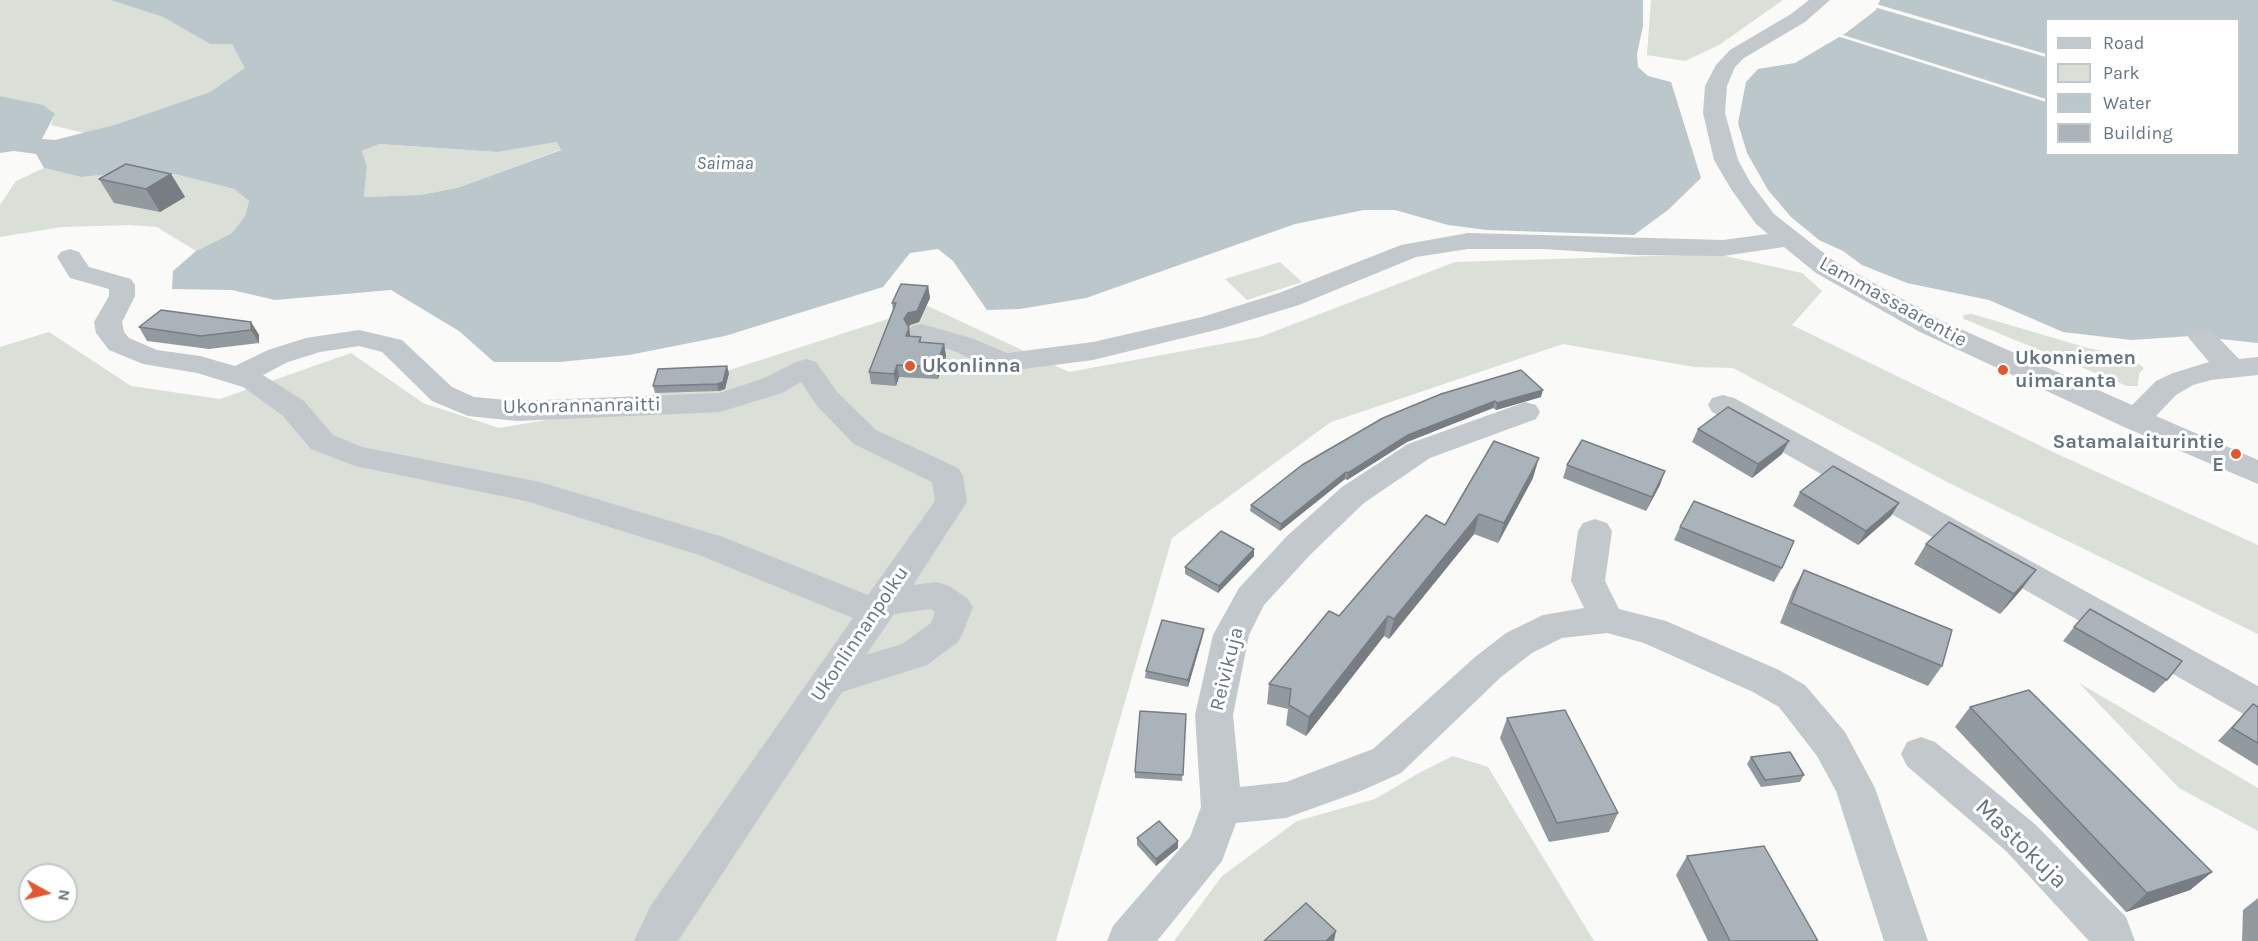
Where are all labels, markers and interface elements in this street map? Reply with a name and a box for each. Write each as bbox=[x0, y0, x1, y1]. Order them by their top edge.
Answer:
legend bbox=[2045, 18, 2240, 156]
text: Road bbox=[2103, 32, 2144, 54]
text: Park bbox=[2103, 62, 2140, 84]
text: Water bbox=[2103, 92, 2151, 114]
text: Building bbox=[2103, 122, 2173, 144]
water label: Saimaa bbox=[697, 153, 753, 175]
street label: Lammassaarentie bbox=[1815, 251, 1971, 353]
place label: Ukonniemen uimaranta bbox=[2015, 346, 2136, 393]
place label: Ukonlinna bbox=[922, 354, 1021, 378]
marker: Ukonlinna bbox=[903, 359, 917, 373]
marker: Ukonniemen uimaranta bbox=[1996, 363, 2010, 377]
street label: Ukonrannanraitti bbox=[503, 393, 661, 419]
place label: Satamalaiturintie E bbox=[2053, 430, 2224, 477]
marker: Satamalaiturintie E bbox=[2229, 447, 2243, 461]
street label: Ukonlinnanpolku bbox=[806, 562, 914, 706]
street label: Reivikuja bbox=[1205, 625, 1249, 713]
street label: Mastokuja bbox=[1969, 793, 2073, 895]
north arrow bbox=[18, 863, 78, 923]
text: N bbox=[54, 888, 75, 902]

